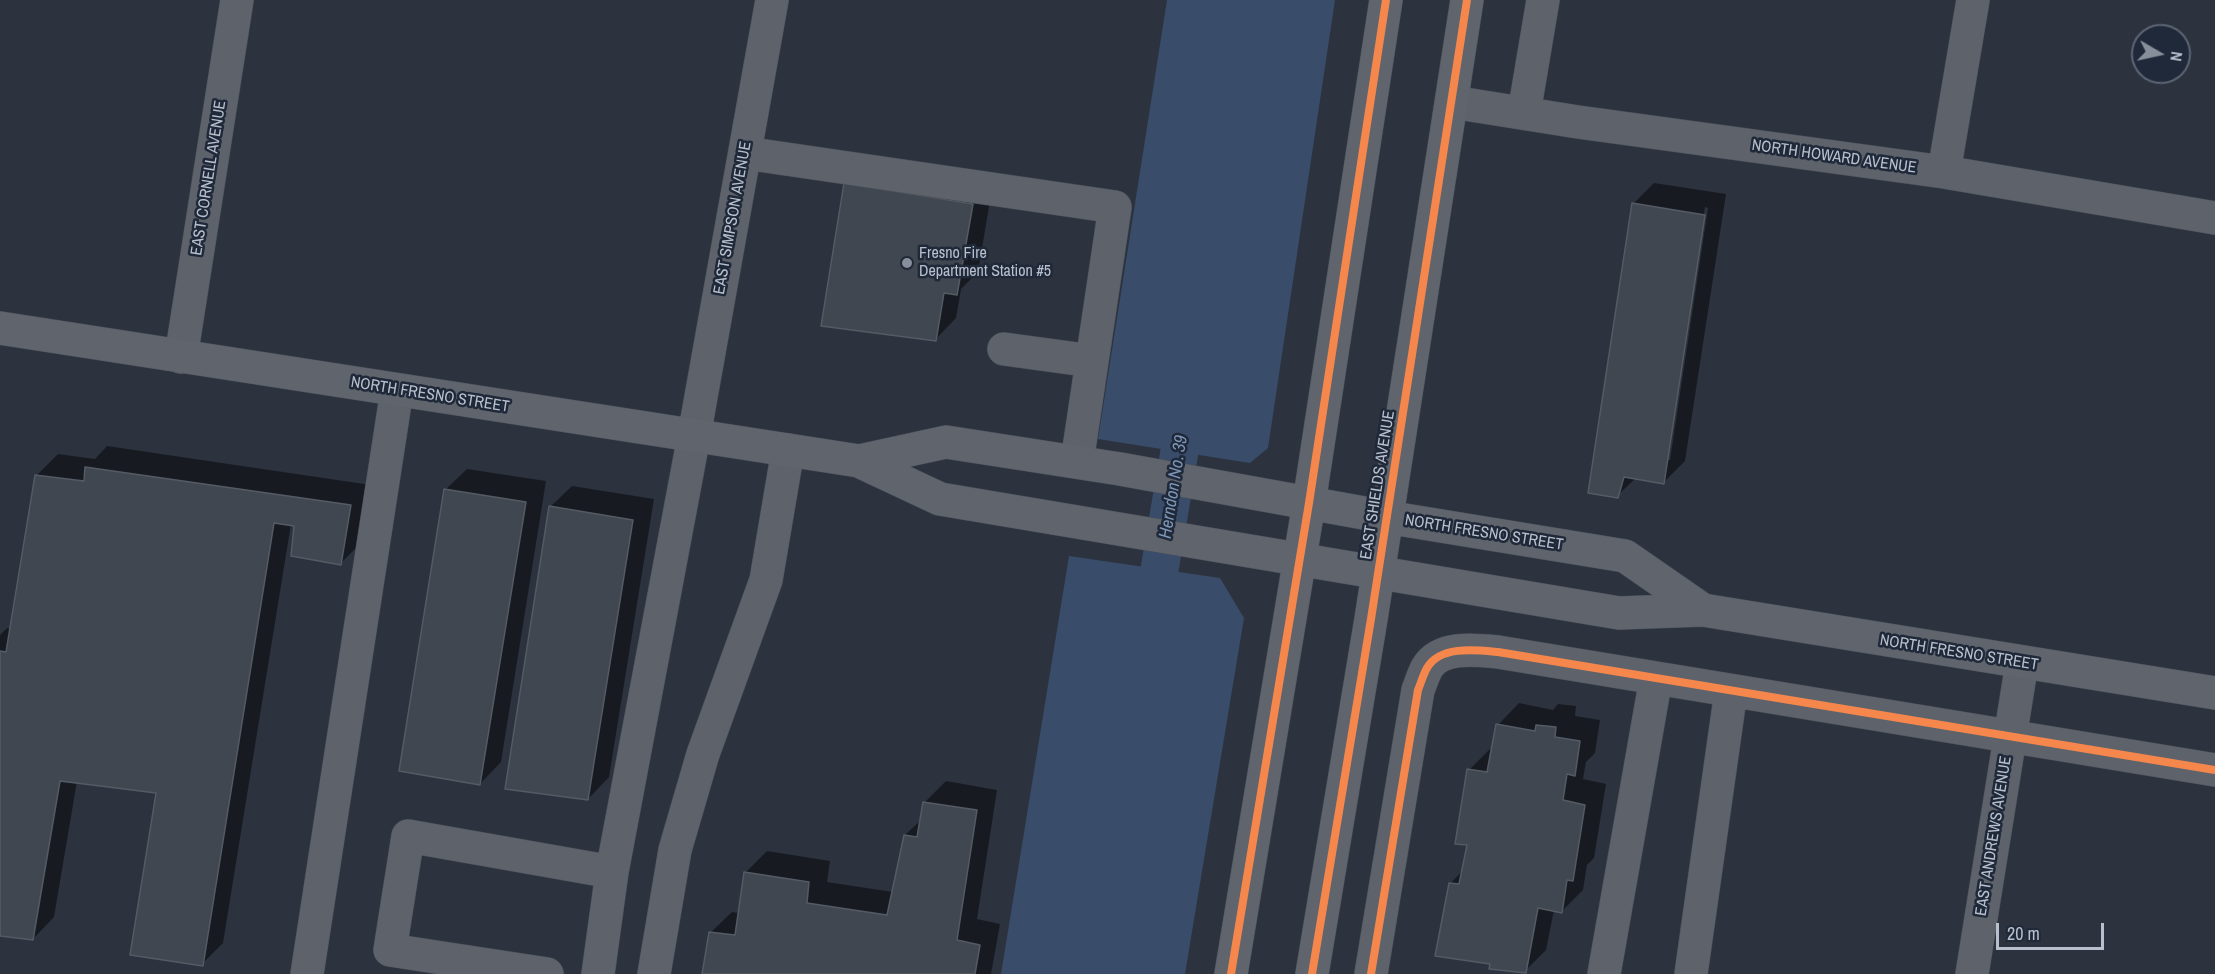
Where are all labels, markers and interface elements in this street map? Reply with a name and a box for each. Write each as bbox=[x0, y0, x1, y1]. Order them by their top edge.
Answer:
north arrow bbox=[2131, 24, 2191, 84]
text: N bbox=[2165, 50, 2188, 63]
street label: EAST CORNELL AVENUE bbox=[187, 99, 231, 257]
street label: NORTH HOWARD AVENUE bbox=[1750, 136, 1918, 178]
street label: EAST SIMPSON AVENUE bbox=[710, 140, 756, 296]
place label: Fresno Fire Department Station #5 bbox=[919, 244, 1051, 282]
marker: Fresno Fire Department Station #5 bbox=[900, 256, 914, 270]
street label: NORTH FRESNO STREET bbox=[349, 373, 511, 417]
street label: EAST SHIELDS AVENUE bbox=[1357, 409, 1399, 561]
water label: Herndon No. 39 bbox=[1155, 434, 1193, 540]
street label: NORTH FRESNO STREET bbox=[1403, 511, 1565, 555]
street label: NORTH FRESNO STREET bbox=[1878, 631, 2040, 675]
street label: EAST ANDREWS AVENUE bbox=[1972, 755, 2016, 917]
scale bar bbox=[1999, 911, 2107, 949]
text: 20 m bbox=[2007, 921, 2040, 946]

